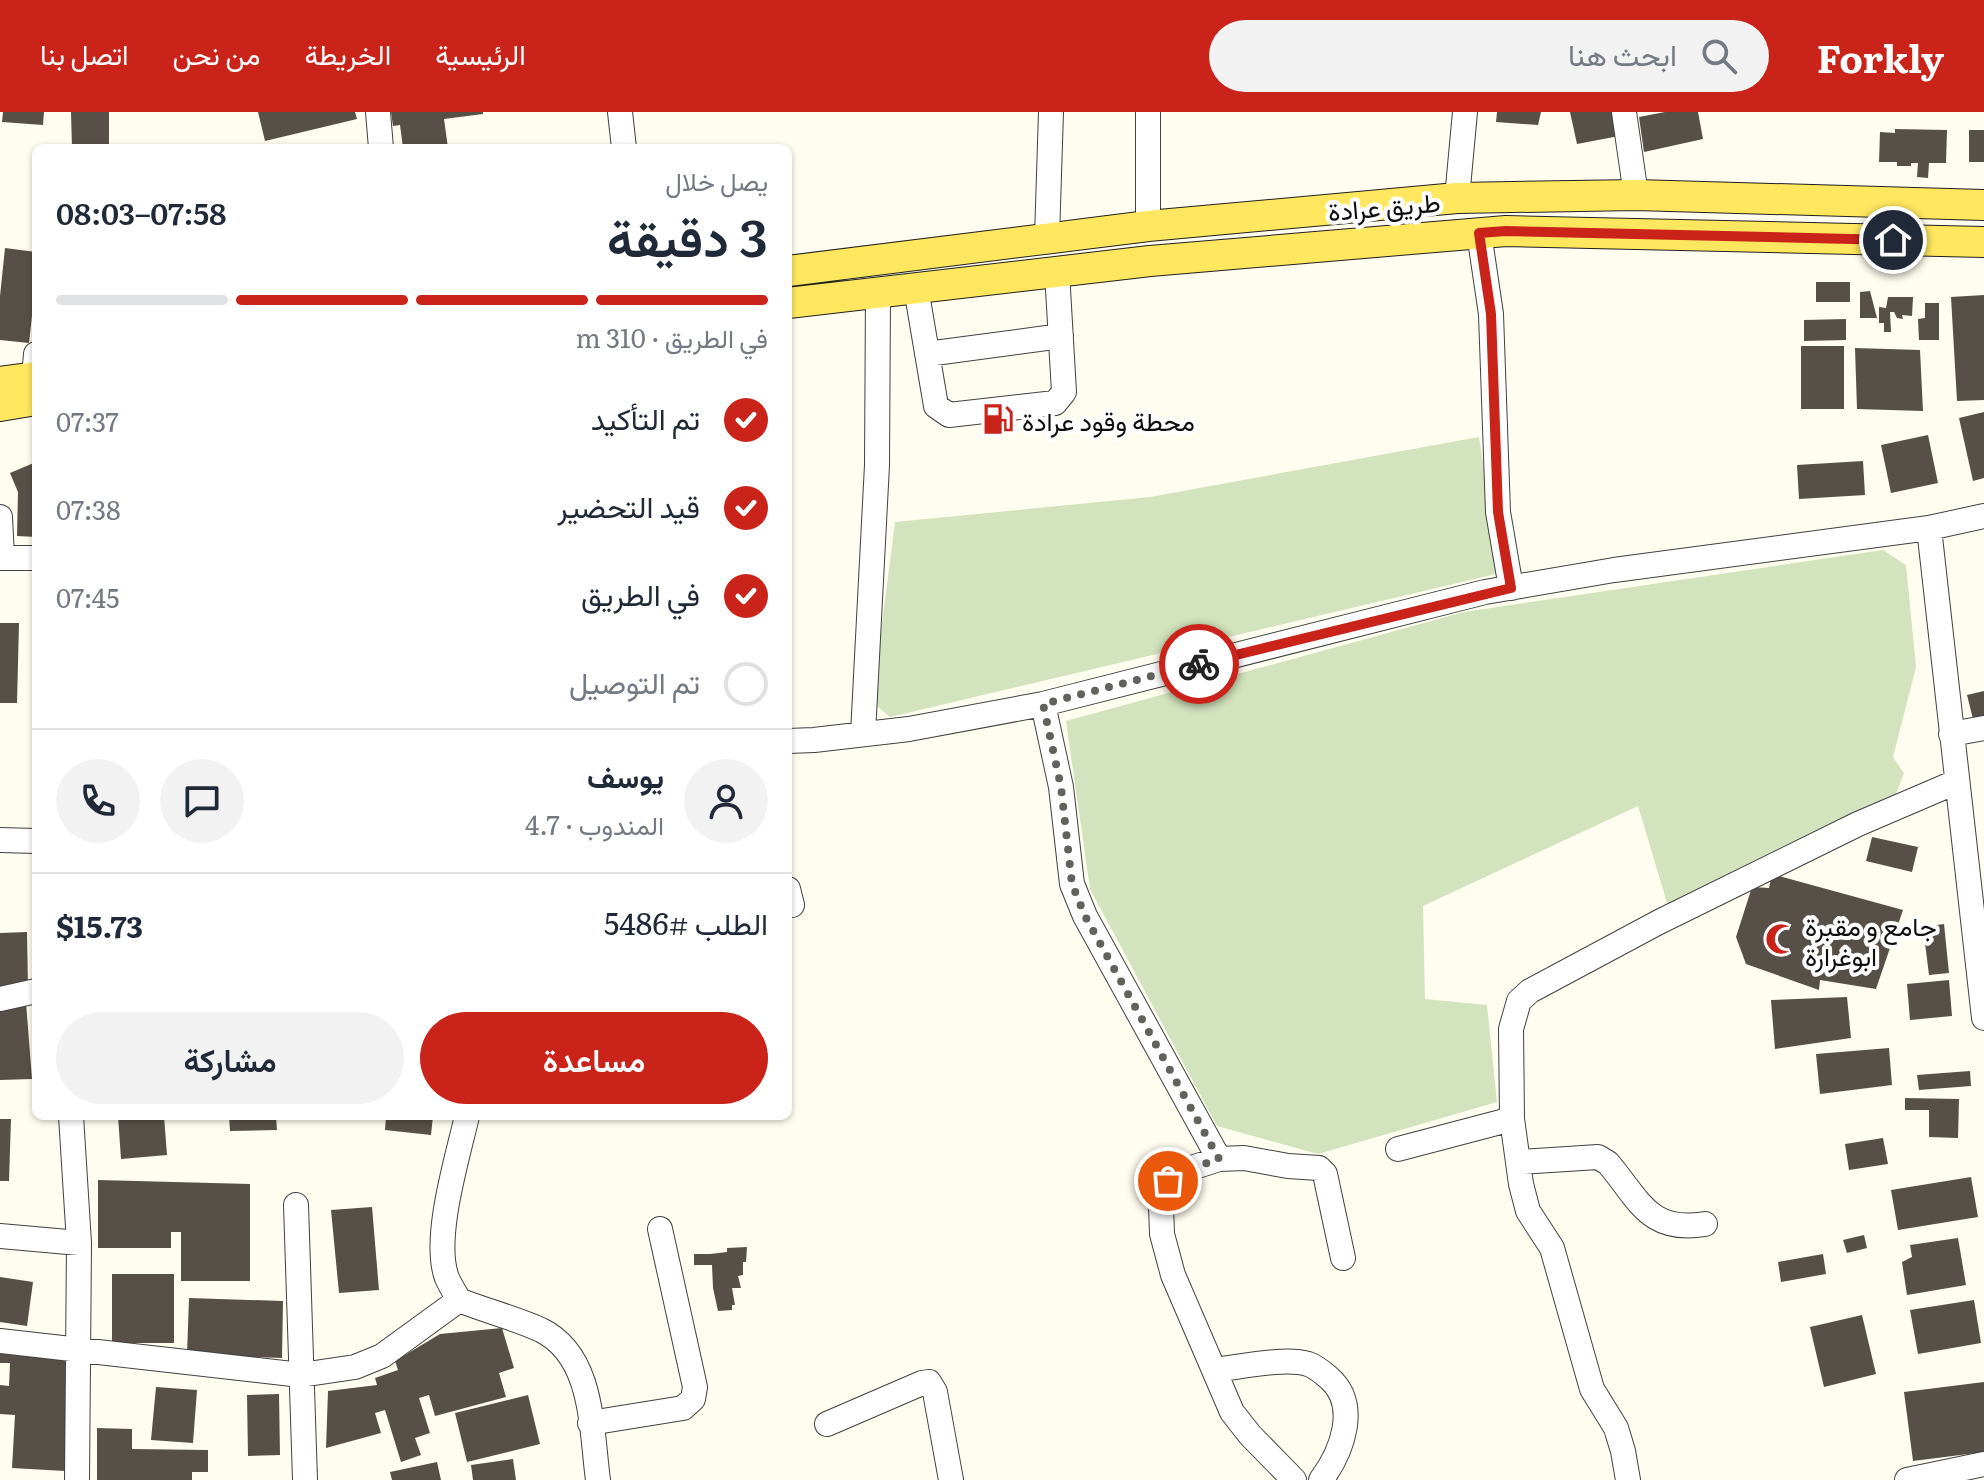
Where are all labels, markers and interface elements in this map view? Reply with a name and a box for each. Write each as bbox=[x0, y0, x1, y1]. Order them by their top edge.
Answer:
search box bbox=[1209, 20, 1769, 92]
text: Forkly bbox=[1817, 28, 1944, 85]
text: ابحث هنا bbox=[1568, 31, 1677, 75]
text: اتصل بنا bbox=[40, 32, 129, 74]
text: من نحن bbox=[173, 32, 261, 74]
text: الخريطة bbox=[305, 32, 391, 74]
text: الرئيسية bbox=[435, 32, 526, 74]
icon: search bbox=[1697, 34, 1741, 78]
text: يصل خلال bbox=[665, 160, 768, 199]
street label: طريق عرادة bbox=[1326, 181, 1442, 229]
text: 07:58–08:03 bbox=[56, 190, 226, 234]
text: 3 دقيقة bbox=[607, 196, 768, 273]
pin bbox=[1859, 206, 1927, 274]
icon: home bbox=[1871, 218, 1915, 262]
text: في الطريق · 310 m bbox=[576, 317, 768, 356]
text: تم التأكيد bbox=[591, 395, 700, 439]
icon: check bbox=[724, 398, 768, 442]
place label: محطة وقود عرادة bbox=[1022, 400, 1195, 439]
text: 07:37 bbox=[56, 401, 119, 440]
fuel station icon: محطة وقود عرادة bbox=[981, 402, 1015, 436]
text: قيد التحضير bbox=[557, 483, 700, 527]
icon: check bbox=[724, 486, 768, 530]
text: 07:38 bbox=[56, 489, 121, 528]
text: في الطريق bbox=[581, 571, 700, 615]
icon: check bbox=[724, 574, 768, 618]
text: 07:45 bbox=[56, 577, 119, 616]
courier bbox=[1159, 624, 1239, 704]
icon: bike bbox=[1177, 642, 1221, 686]
text: تم التوصيل bbox=[569, 659, 700, 703]
text: يوسف bbox=[587, 753, 664, 797]
button: phone bbox=[56, 759, 140, 843]
button: chat bbox=[160, 759, 244, 843]
button: person bbox=[684, 759, 768, 843]
text: المندوب · 4.7 bbox=[525, 804, 664, 843]
text: الطلب #5486 bbox=[604, 900, 768, 944]
text: $15.73 bbox=[56, 903, 143, 947]
place label: جامع و مقبرة ابوغرارة bbox=[1805, 905, 1937, 974]
mosque icon: جامع و مقبرة ابوغرارة bbox=[1764, 922, 1798, 956]
button: مشاركة bbox=[56, 1012, 404, 1104]
button: مساعدة bbox=[420, 1012, 768, 1104]
pin bbox=[1134, 1147, 1202, 1215]
icon: bag bbox=[1146, 1159, 1190, 1203]

